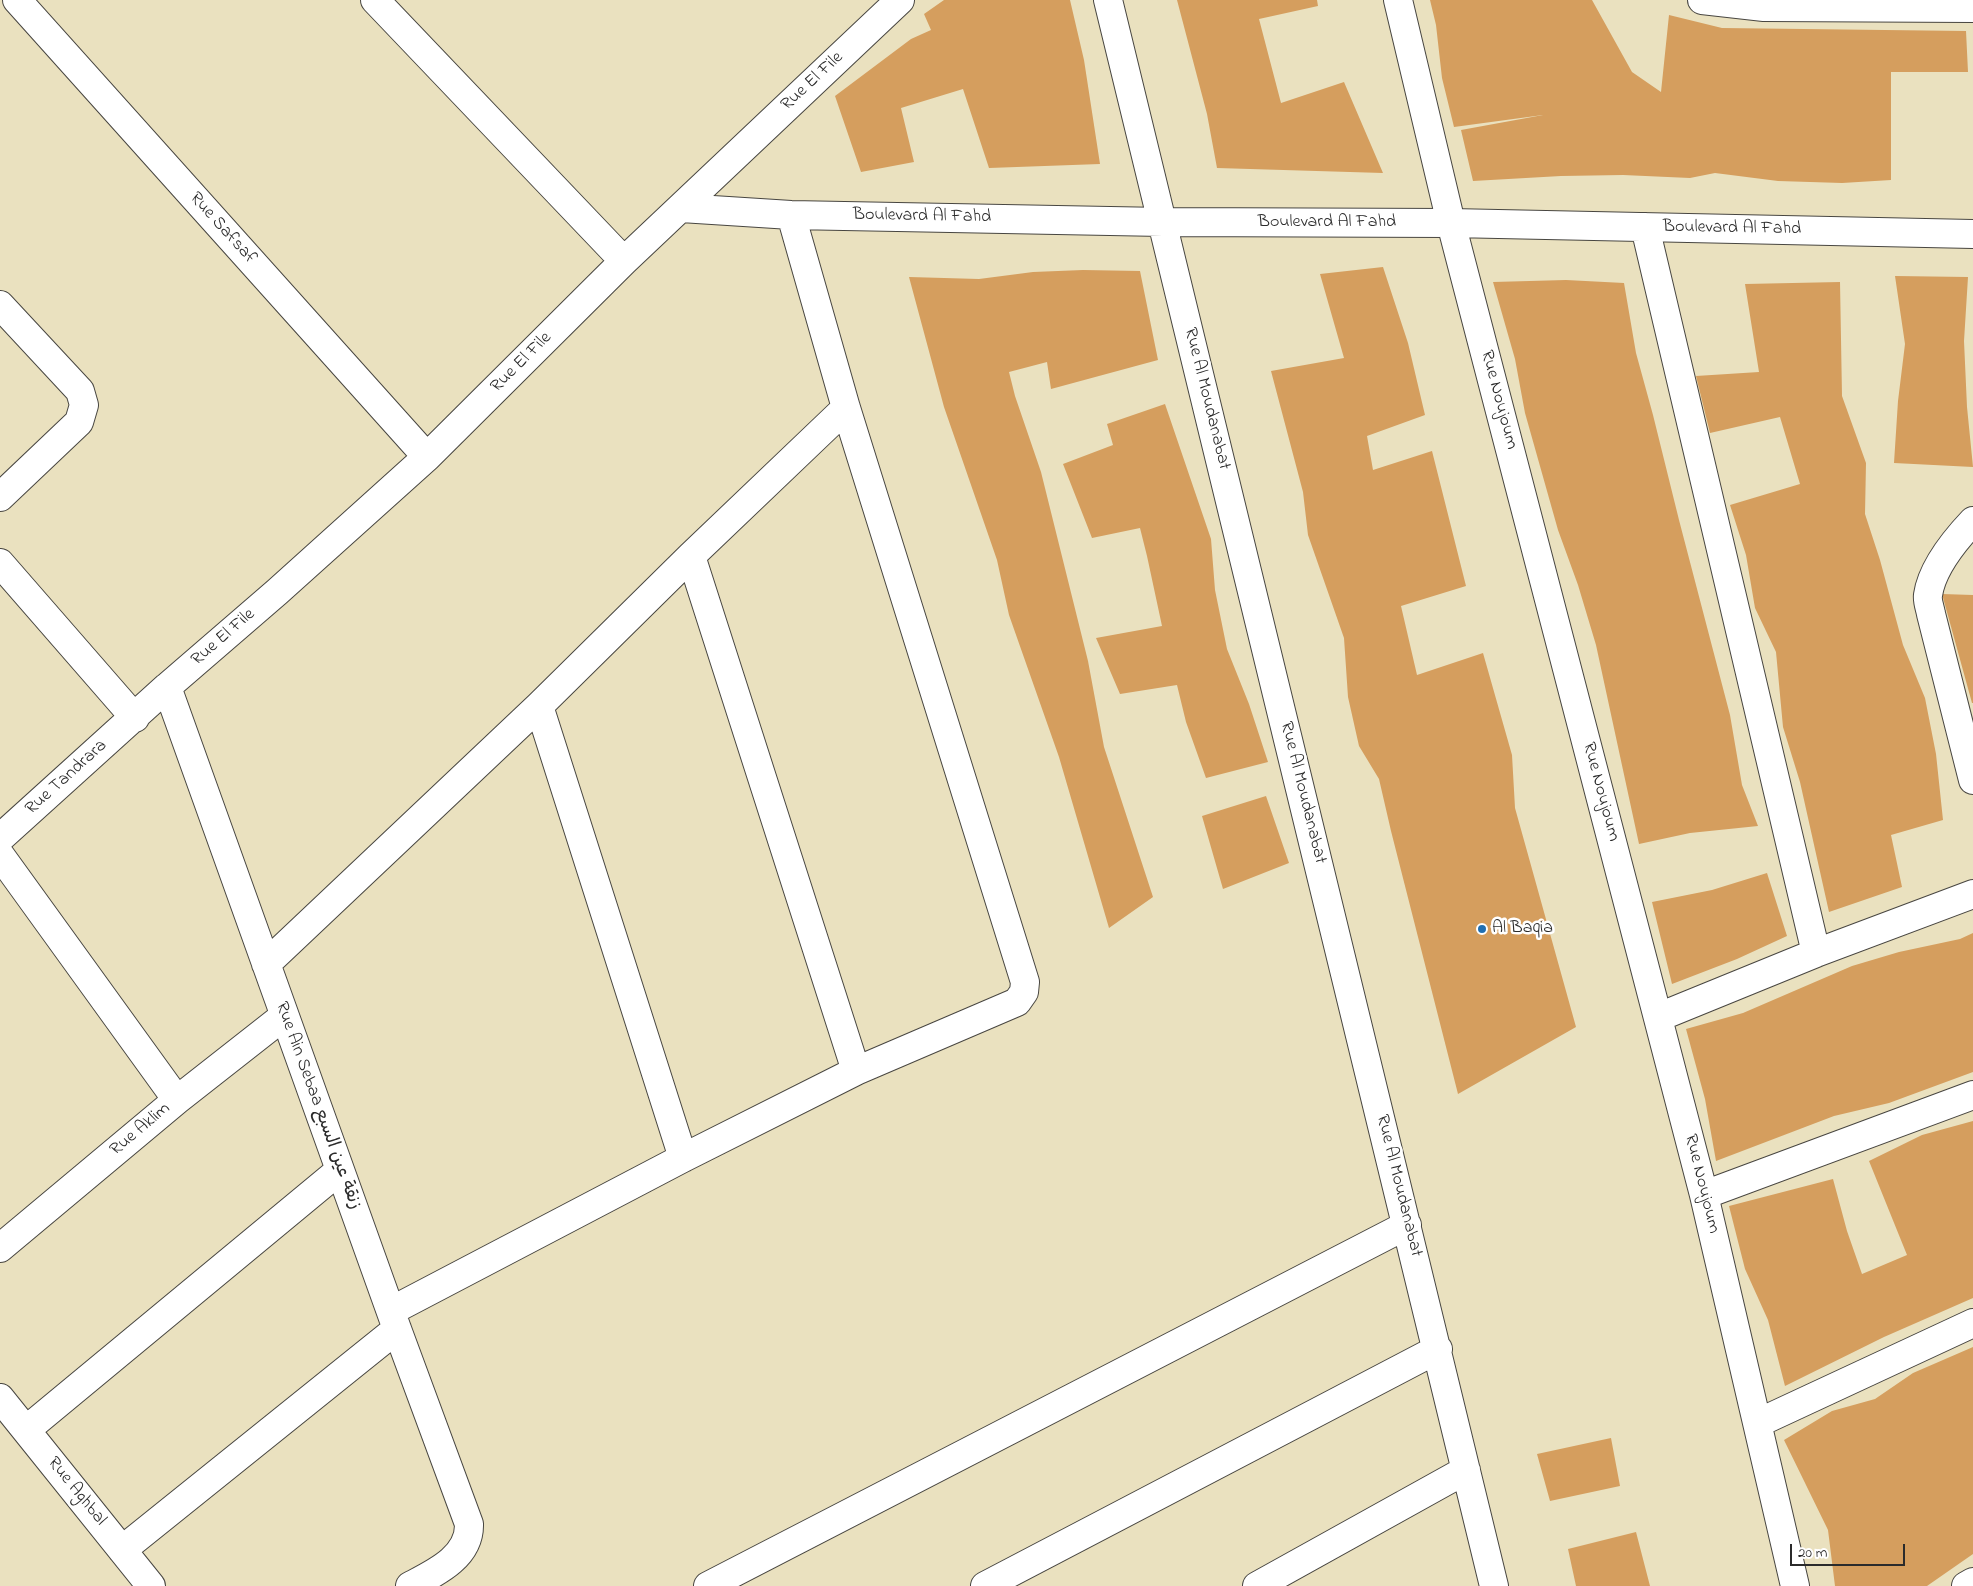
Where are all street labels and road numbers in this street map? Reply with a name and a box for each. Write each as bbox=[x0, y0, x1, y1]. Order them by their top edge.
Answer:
street label: Rue El File bbox=[777, 48, 849, 116]
street label: Rue Safsaf bbox=[184, 188, 260, 270]
street label: Boulevard Al Fahd bbox=[853, 205, 991, 229]
street label: Boulevard Al Fahd bbox=[1258, 212, 1396, 234]
street label: Boulevard Al Fahd bbox=[1663, 217, 1801, 241]
street label: Rue Al Moudanabat bbox=[1178, 326, 1234, 472]
street label: Rue El File bbox=[487, 328, 557, 398]
street label: Rue Noujoum bbox=[1474, 348, 1522, 452]
street label: Rue El File bbox=[188, 605, 260, 671]
street label: Rue Al Moudanabat bbox=[1274, 720, 1330, 866]
street label: Rue Tandrara bbox=[22, 736, 112, 820]
street label: Rue Noujoum bbox=[1576, 740, 1624, 844]
street label: Rue Ain Sebaa زنقة عين السبع bbox=[269, 999, 365, 1213]
street label: Rue Aklim bbox=[106, 1099, 176, 1161]
street label: Rue Al Moudanabat bbox=[1370, 1113, 1426, 1259]
street label: Rue Noujoum bbox=[1678, 1132, 1724, 1236]
street label: Rue Aghbal bbox=[42, 1453, 110, 1531]

